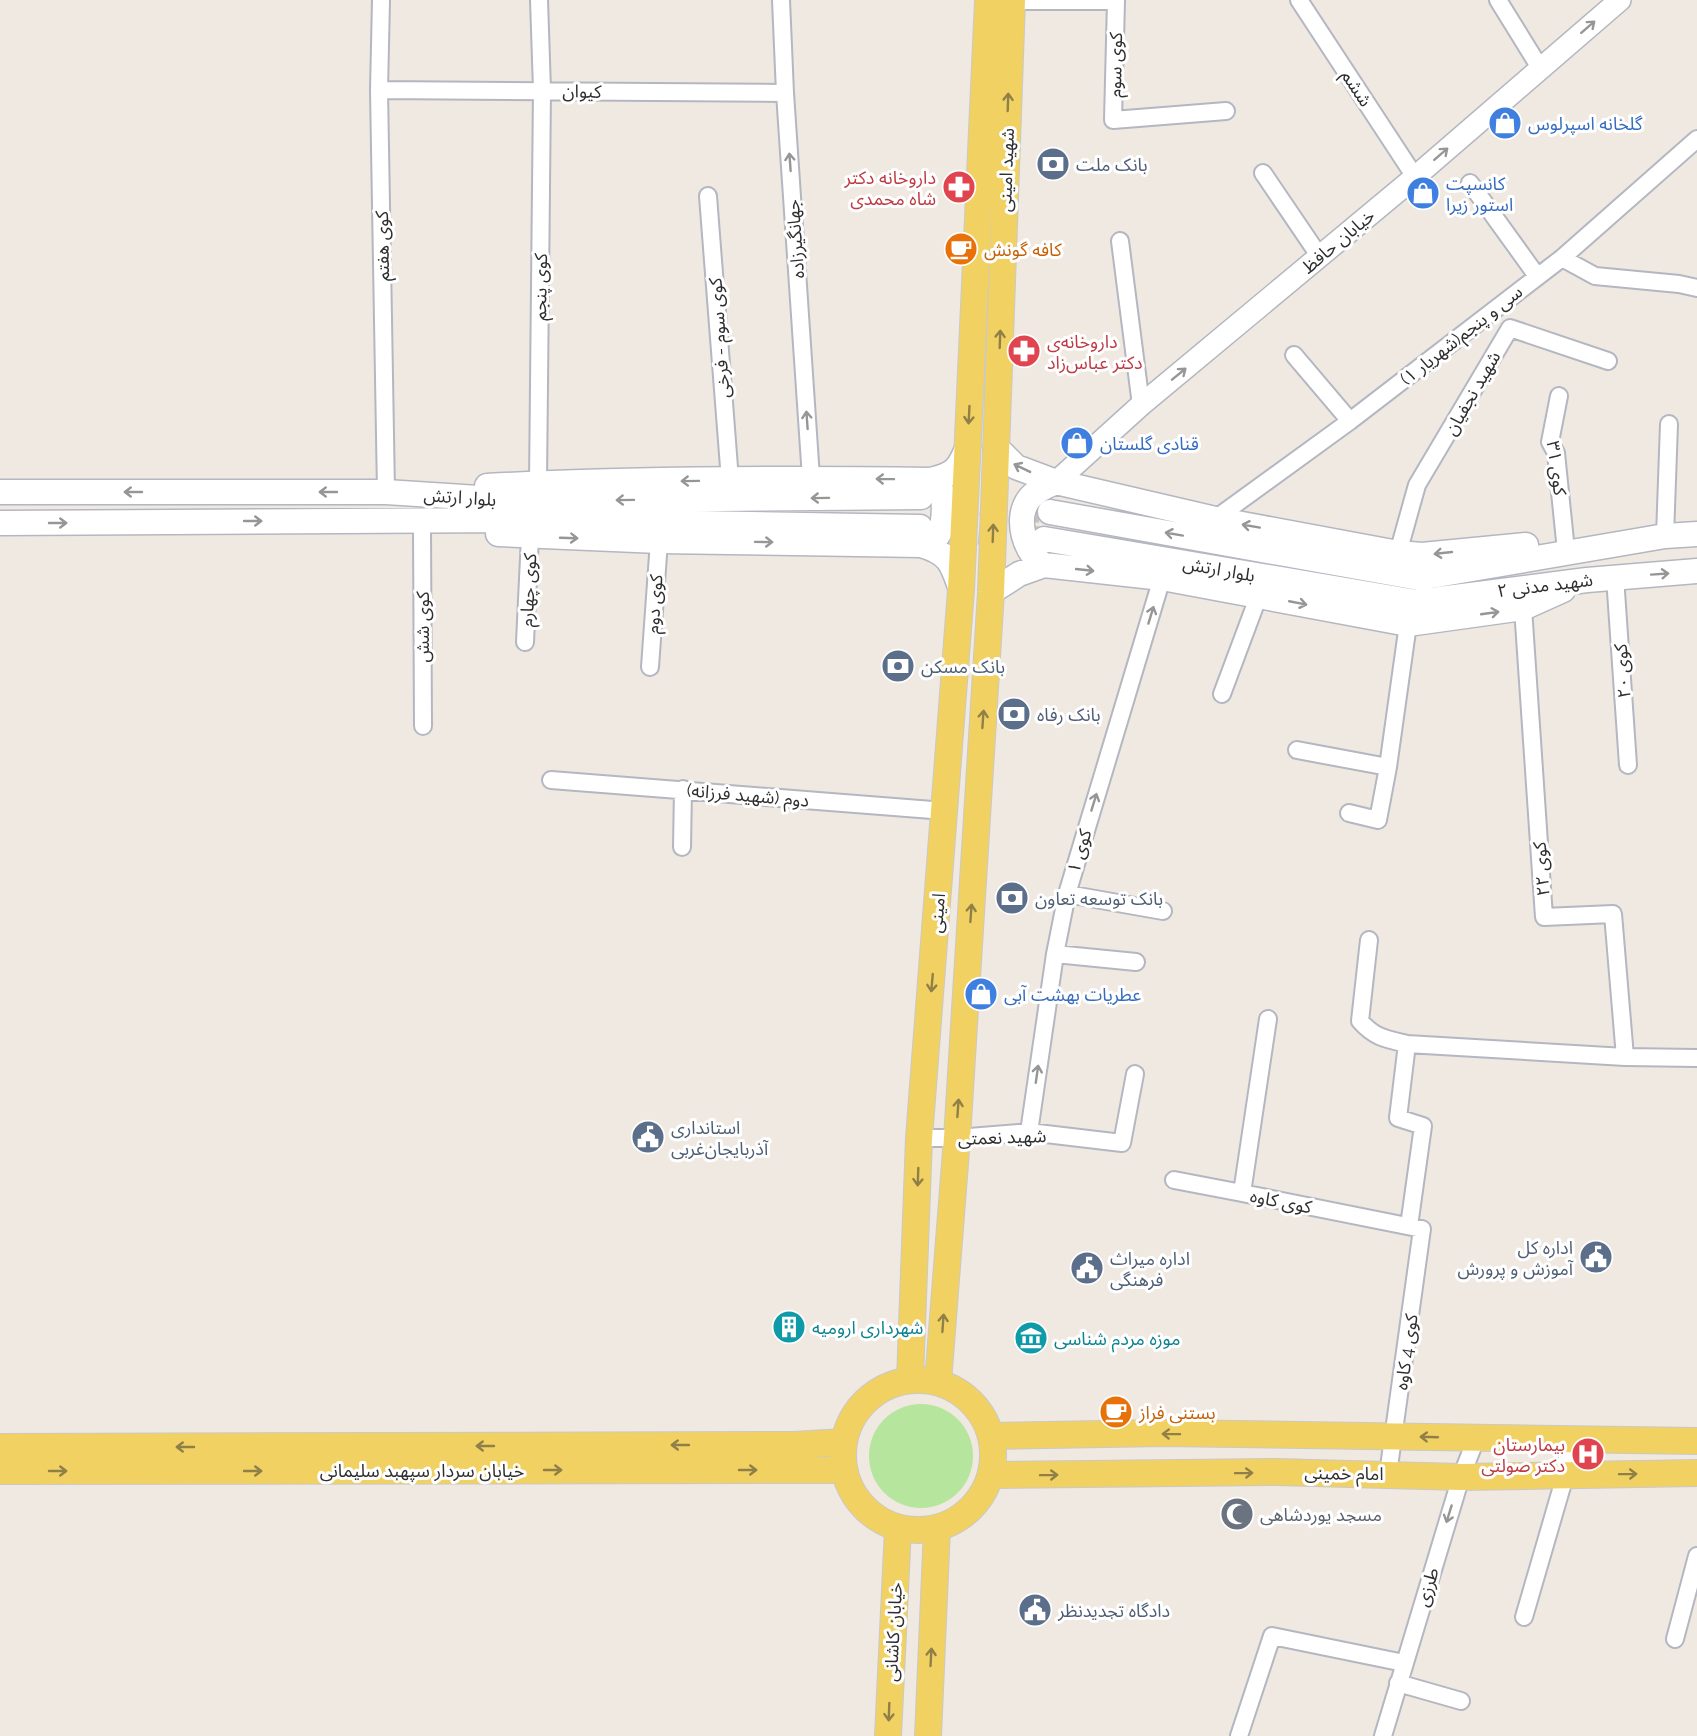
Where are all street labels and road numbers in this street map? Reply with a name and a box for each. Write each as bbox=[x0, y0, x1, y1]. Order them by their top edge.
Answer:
street label: کوی سوم bbox=[1104, 31, 1130, 98]
street label: ششم bbox=[1335, 66, 1377, 112]
street label: کیوان bbox=[562, 80, 602, 103]
street label: شهید امینی bbox=[994, 128, 1019, 212]
street label: جهانگیرزاده bbox=[782, 199, 809, 279]
street label: خیابان حافظ bbox=[1297, 205, 1379, 278]
street label: کوی هفتم bbox=[371, 210, 396, 281]
street label: کوی پنجم bbox=[529, 253, 554, 321]
street label: کوی سوم - فرخی bbox=[704, 276, 738, 399]
street label: سی و پنجم(شهریار ۱) bbox=[1396, 281, 1528, 392]
street label: شهید نجفیان bbox=[1440, 347, 1505, 439]
street label: کوی ۳۱ bbox=[1542, 439, 1571, 497]
street label: بلوار ارتش bbox=[423, 484, 497, 511]
street label: کوی چهارم bbox=[516, 552, 544, 628]
street label: بلوار ارتش bbox=[1181, 552, 1257, 587]
street label: شهید مدنی ۲ bbox=[1496, 569, 1594, 602]
street label: کوی دوم bbox=[641, 573, 671, 635]
street label: کوی شش bbox=[412, 591, 434, 663]
street label: کوی ۲۰ bbox=[1610, 642, 1635, 699]
street label: دوم (شهید فرزانه) bbox=[686, 779, 810, 815]
street label: کوی ۱ bbox=[1062, 826, 1097, 876]
street label: کوی ۲۲ bbox=[1529, 840, 1554, 897]
street label: امینی bbox=[925, 892, 950, 934]
street label: شهید نعمتی bbox=[957, 1125, 1047, 1150]
street label: کوی کاوه bbox=[1248, 1185, 1314, 1218]
street label: کوی 4 کاوه bbox=[1390, 1312, 1423, 1392]
street label: خیابان سردار سپهبد سلیمانی bbox=[320, 1460, 524, 1482]
street label: امام خمینی bbox=[1304, 1462, 1384, 1488]
street label: طرزی bbox=[1411, 1565, 1444, 1609]
street label: خیابان کاشانی bbox=[880, 1582, 907, 1682]

